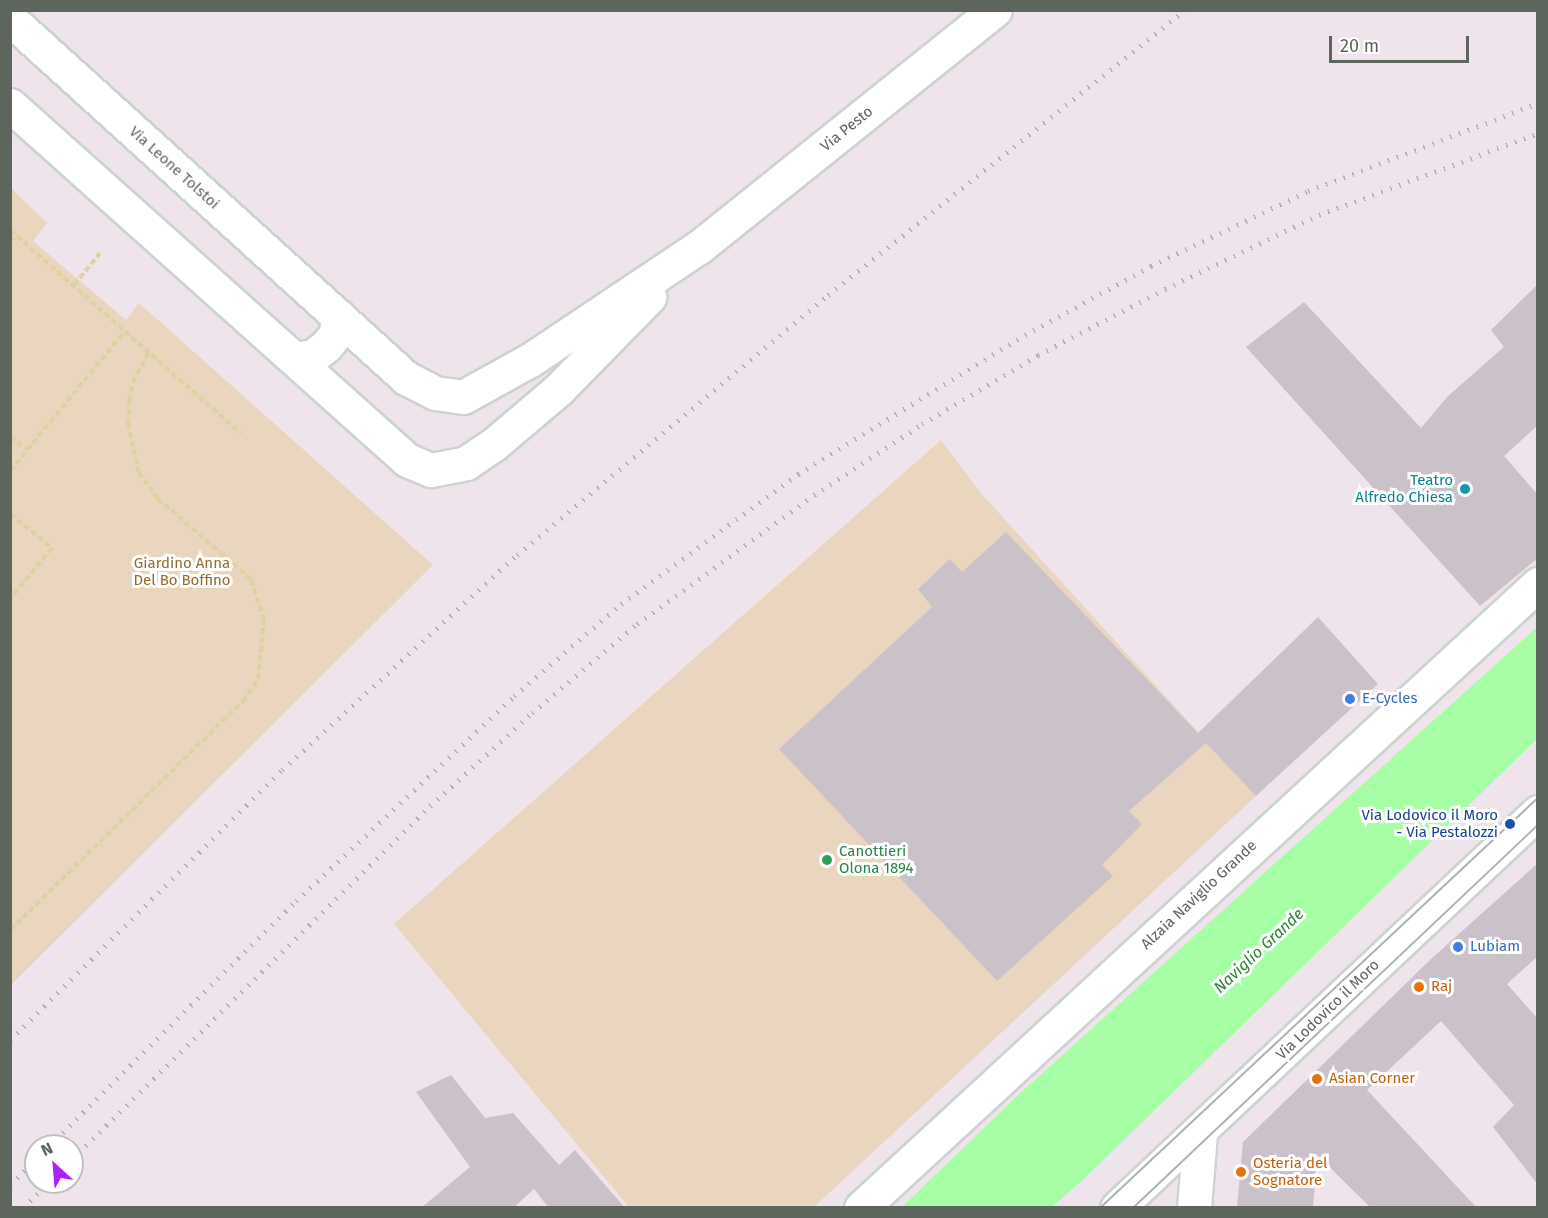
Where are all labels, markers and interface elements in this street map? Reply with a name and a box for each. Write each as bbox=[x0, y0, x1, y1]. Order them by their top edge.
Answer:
scale bar bbox=[1332, 24, 1472, 62]
text: 20 m bbox=[1340, 35, 1379, 57]
street label: Via Pesto bbox=[817, 102, 877, 156]
street label: Via Leone Tolstoi bbox=[125, 123, 223, 213]
place label: Teatro Alfredo Chiesa bbox=[1355, 471, 1453, 506]
marker: Teatro Alfredo Chiesa bbox=[1458, 482, 1472, 496]
park label: Giardino Anna Del Bo Boffino bbox=[133, 554, 231, 589]
place label: E-Cycles bbox=[1362, 690, 1417, 708]
marker: E-Cycles bbox=[1343, 692, 1357, 706]
place label: Via Lodovico il Moro - Via Pestalozzi bbox=[1361, 806, 1498, 841]
marker: Via Lodovico il Moro - Via Pestalozzi bbox=[1503, 817, 1517, 831]
street label: Alzaia Naviglio Grande bbox=[1137, 837, 1261, 953]
place label: Canottieri Olona 1894 bbox=[839, 842, 914, 877]
marker: Canottieri Olona 1894 bbox=[820, 853, 834, 867]
water label: Naviglio Grande bbox=[1210, 905, 1308, 997]
place label: Lubiam bbox=[1470, 938, 1520, 956]
marker: Lubiam bbox=[1451, 940, 1465, 954]
street label: Via Lodovico il Moro bbox=[1273, 956, 1383, 1064]
place label: Raj bbox=[1431, 978, 1452, 996]
marker: Raj bbox=[1412, 980, 1426, 994]
place label: Asian Corner bbox=[1329, 1070, 1415, 1088]
marker: Asian Corner bbox=[1310, 1072, 1324, 1086]
north arrow bbox=[24, 1134, 84, 1194]
text: N bbox=[38, 1138, 56, 1160]
place label: Osteria del Sognatore bbox=[1253, 1154, 1327, 1189]
marker: Osteria del Sognatore bbox=[1234, 1165, 1248, 1179]

